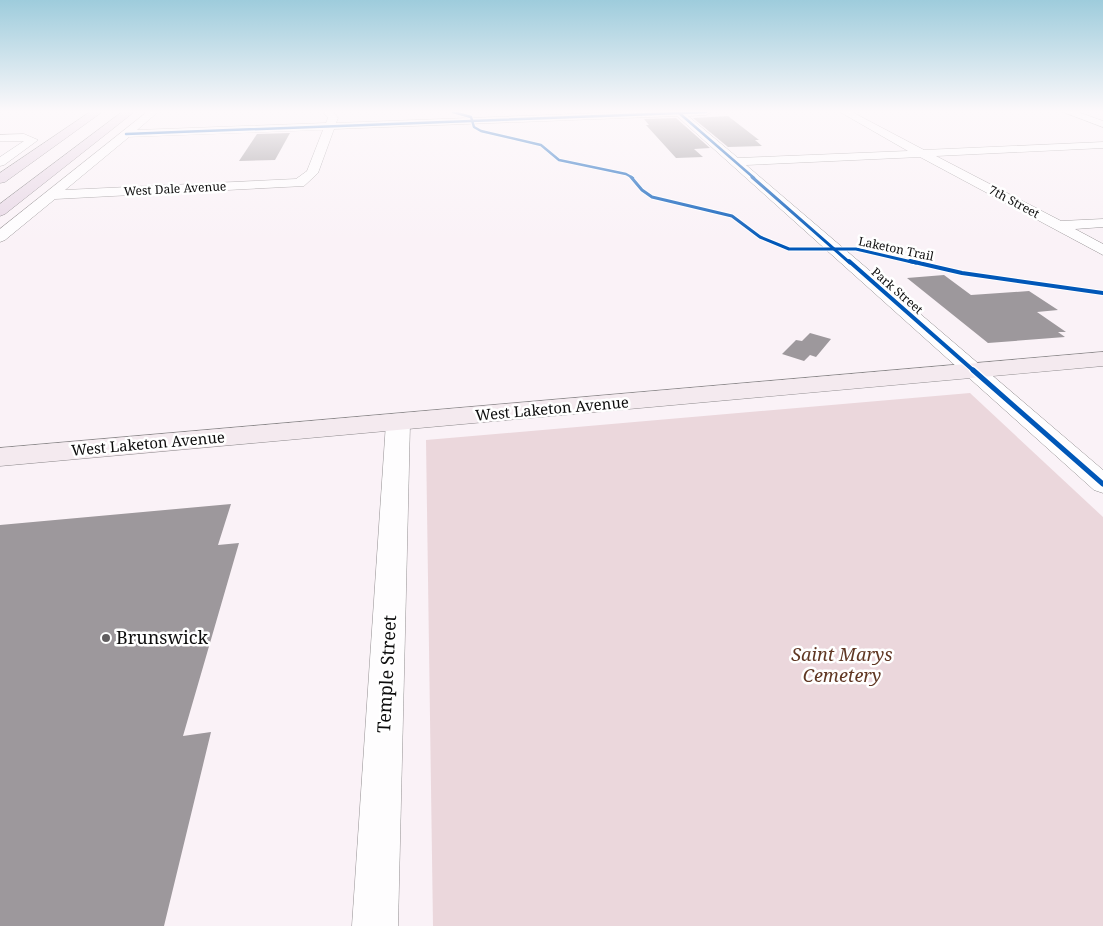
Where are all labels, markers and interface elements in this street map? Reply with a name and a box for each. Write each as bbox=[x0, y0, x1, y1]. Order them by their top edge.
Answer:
street label: West Dale Avenue bbox=[123, 177, 227, 200]
street label: 7th Street bbox=[986, 181, 1043, 222]
street label: Laketon Trail bbox=[857, 232, 936, 265]
street label: Park Street bbox=[868, 263, 927, 318]
street label: West Laketon Avenue bbox=[474, 391, 630, 425]
street label: West Laketon Avenue bbox=[70, 426, 226, 460]
street label: Temple Street bbox=[371, 614, 401, 733]
place label: Brunswick bbox=[116, 625, 209, 649]
marker: Brunswick bbox=[100, 632, 112, 644]
park label: Saint Marys Cemetery bbox=[791, 642, 893, 687]

